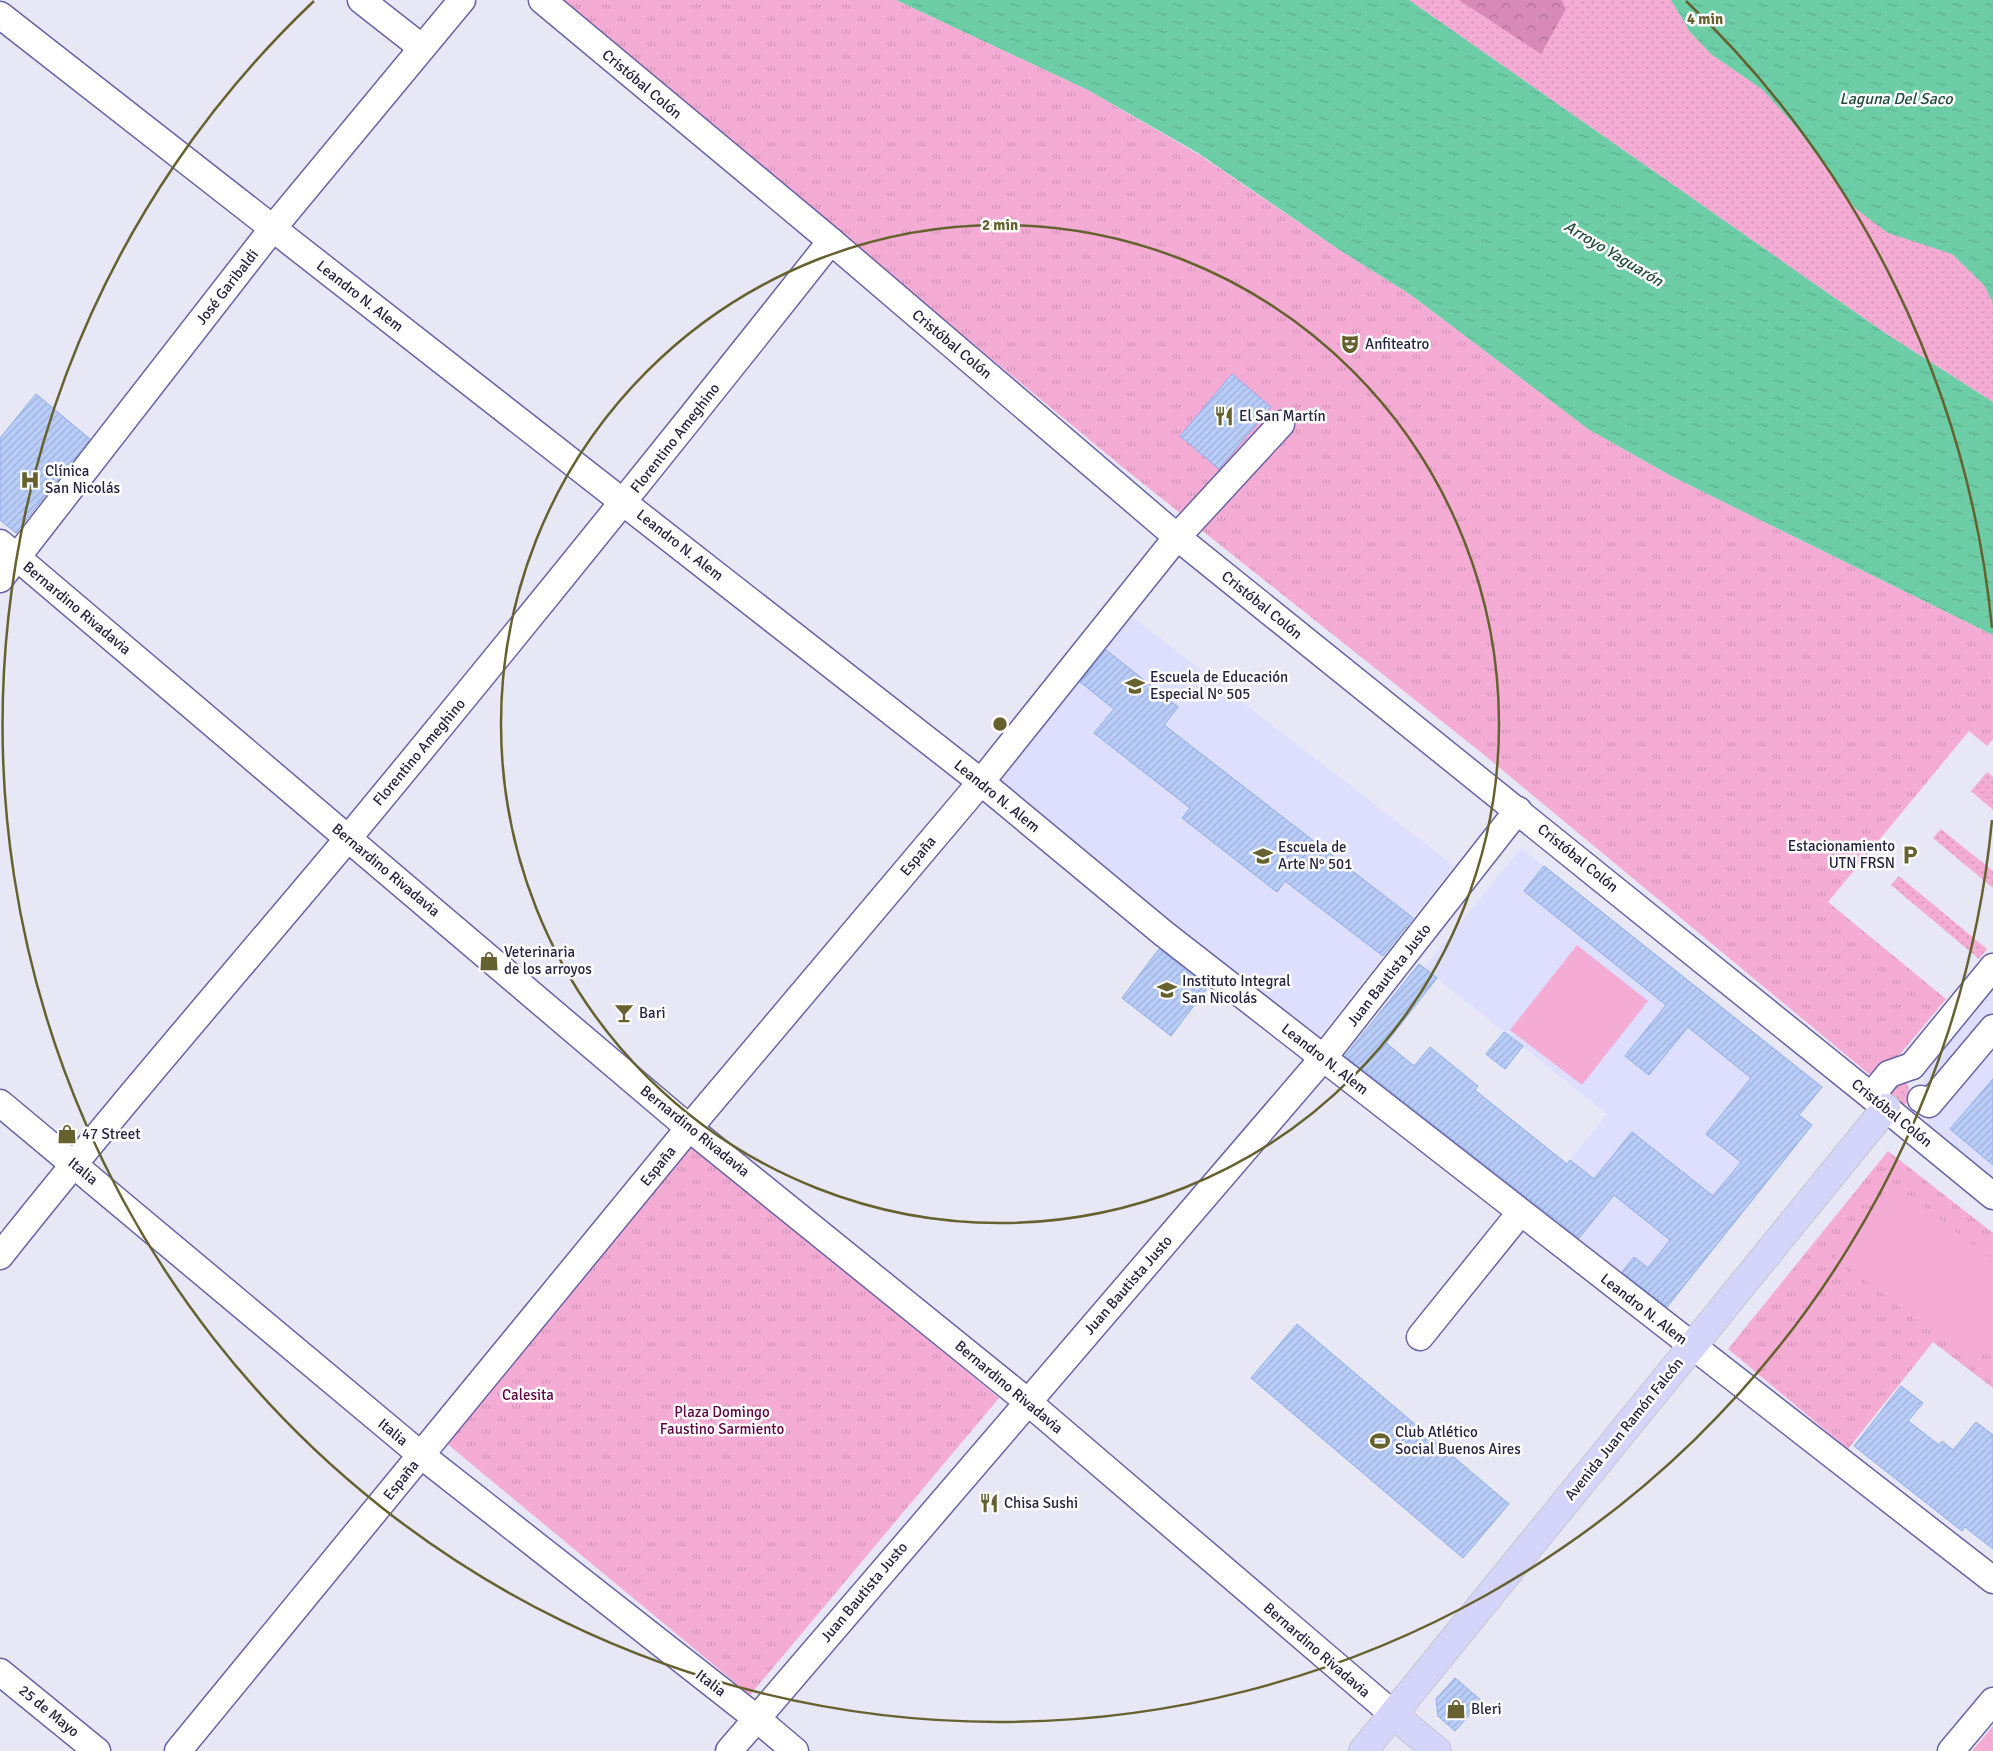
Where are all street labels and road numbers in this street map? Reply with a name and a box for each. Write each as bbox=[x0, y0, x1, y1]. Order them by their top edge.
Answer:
street label: Cristóbal Colón bbox=[598, 45, 686, 123]
street label: José Garibaldi bbox=[192, 246, 262, 328]
street label: Leandro N. Alem bbox=[313, 257, 407, 336]
street label: Cristóbal Colón bbox=[908, 305, 996, 383]
street label: Florentino Ameghino bbox=[627, 379, 724, 496]
street label: Leandro N. Alem bbox=[633, 506, 727, 585]
street label: Bernardino Rivadavia bbox=[19, 558, 135, 658]
street label: Cristóbal Colón bbox=[1218, 567, 1306, 643]
street label: Florentino Ameghino bbox=[369, 695, 469, 809]
street label: Leandro N. Alem bbox=[950, 756, 1044, 836]
street label: Bernardino Rivadavia bbox=[328, 820, 444, 920]
street label: Cristóbal Colón bbox=[1534, 820, 1622, 896]
street label: España bbox=[896, 832, 940, 880]
street label: Juan Bautista Justo bbox=[1343, 920, 1435, 1030]
street label: Leandro N. Alem bbox=[1278, 1020, 1372, 1099]
street label: Cristóbal Colón bbox=[1848, 1075, 1936, 1151]
street label: Bernardino Rivadavia bbox=[637, 1081, 753, 1181]
street label: España bbox=[636, 1142, 680, 1190]
street label: Italia bbox=[64, 1153, 102, 1189]
street label: Juan Bautista Justo bbox=[1080, 1232, 1176, 1338]
street label: Leandro N. Alem bbox=[1597, 1270, 1691, 1349]
street label: Bernardino Rivadavia bbox=[951, 1337, 1067, 1437]
street label: Avenida Juan Ramón Falcón bbox=[1561, 1354, 1687, 1504]
street label: Italia bbox=[374, 1414, 412, 1450]
street label: España bbox=[379, 1456, 423, 1504]
street label: Juan Bautista Justo bbox=[817, 1538, 911, 1646]
street label: Bernardino Rivadavia bbox=[1260, 1599, 1374, 1701]
street label: Italia bbox=[692, 1666, 730, 1700]
street label: 25 de Mayo bbox=[15, 1681, 83, 1741]

